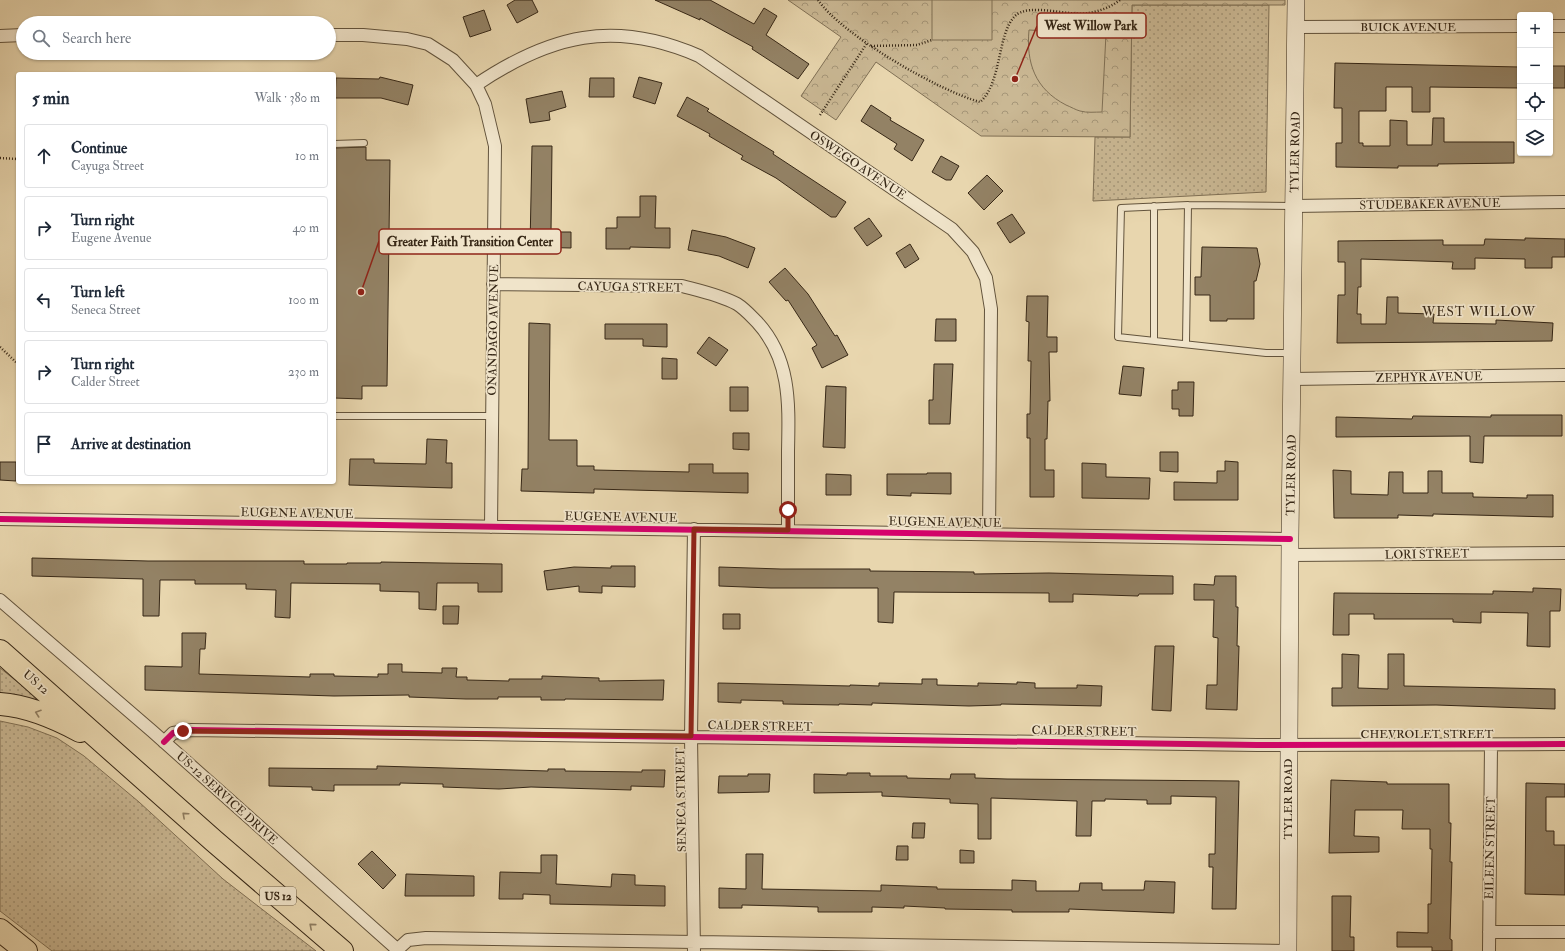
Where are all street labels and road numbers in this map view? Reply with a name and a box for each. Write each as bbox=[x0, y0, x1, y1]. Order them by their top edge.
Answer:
street label: BUICK AVENUE bbox=[1360, 20, 1456, 35]
street label: TYLER ROAD bbox=[1287, 111, 1304, 193]
street label: OSWEGO AVENUE bbox=[807, 128, 909, 203]
street label: STUDEBAKER AVENUE bbox=[1359, 196, 1501, 213]
street label: ONANDAGO AVENUE bbox=[485, 264, 502, 396]
street label: CAYUGA STREET bbox=[577, 279, 683, 296]
street label: ZEPHYR AVENUE bbox=[1375, 369, 1483, 386]
street label: TYLER ROAD bbox=[1283, 434, 1300, 516]
street label: EUGENE AVENUE bbox=[241, 505, 354, 522]
street label: EUGENE AVENUE bbox=[565, 509, 678, 526]
street label: EUGENE AVENUE bbox=[889, 514, 1002, 531]
street label: LORI STREET bbox=[1385, 546, 1470, 563]
street label: US 12 bbox=[20, 667, 52, 698]
street label: CALDER STREET bbox=[707, 718, 813, 735]
street label: CALDER STREET bbox=[1031, 723, 1137, 740]
street label: CHEVROLET STREET bbox=[1361, 727, 1493, 742]
street label: SENECA STREET bbox=[673, 748, 690, 852]
street label: US-12 SERVICE DRIVE bbox=[173, 749, 281, 848]
street label: TYLER ROAD bbox=[1281, 758, 1296, 840]
street label: EILEEN STREET bbox=[1482, 796, 1499, 900]
road number: US 12 bbox=[260, 887, 296, 905]

